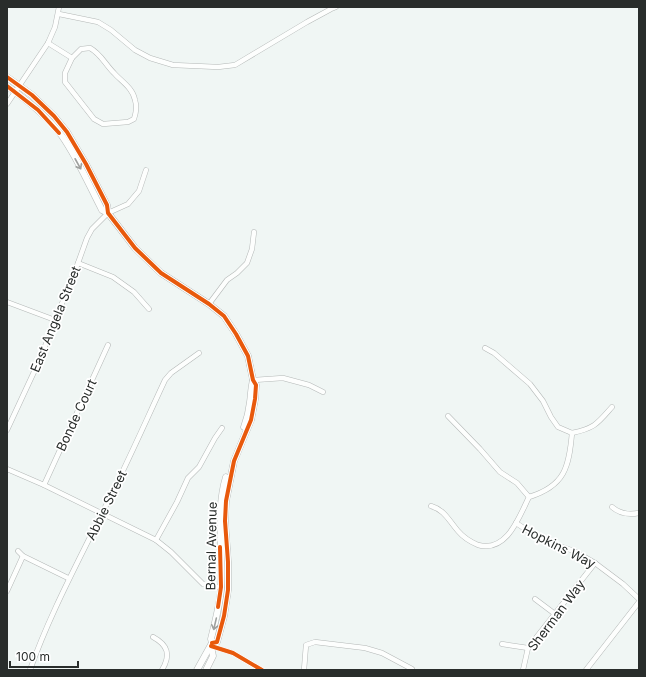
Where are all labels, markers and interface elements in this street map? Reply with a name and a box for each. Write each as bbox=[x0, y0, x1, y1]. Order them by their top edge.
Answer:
one-way arrow bbox=[75, 158, 83, 170]
street label: East Angela Street bbox=[26, 264, 84, 374]
street label: Bonde Court bbox=[52, 376, 100, 454]
street label: Abbie Street bbox=[82, 467, 130, 543]
street label: Bernal Avenue bbox=[202, 502, 220, 590]
street label: Hopkins Way bbox=[520, 521, 598, 571]
street label: Sherman Way bbox=[524, 576, 588, 654]
one-way arrow bbox=[210, 618, 218, 631]
scale bar bbox=[10, 643, 78, 669]
text: 100 m bbox=[16, 649, 50, 664]

